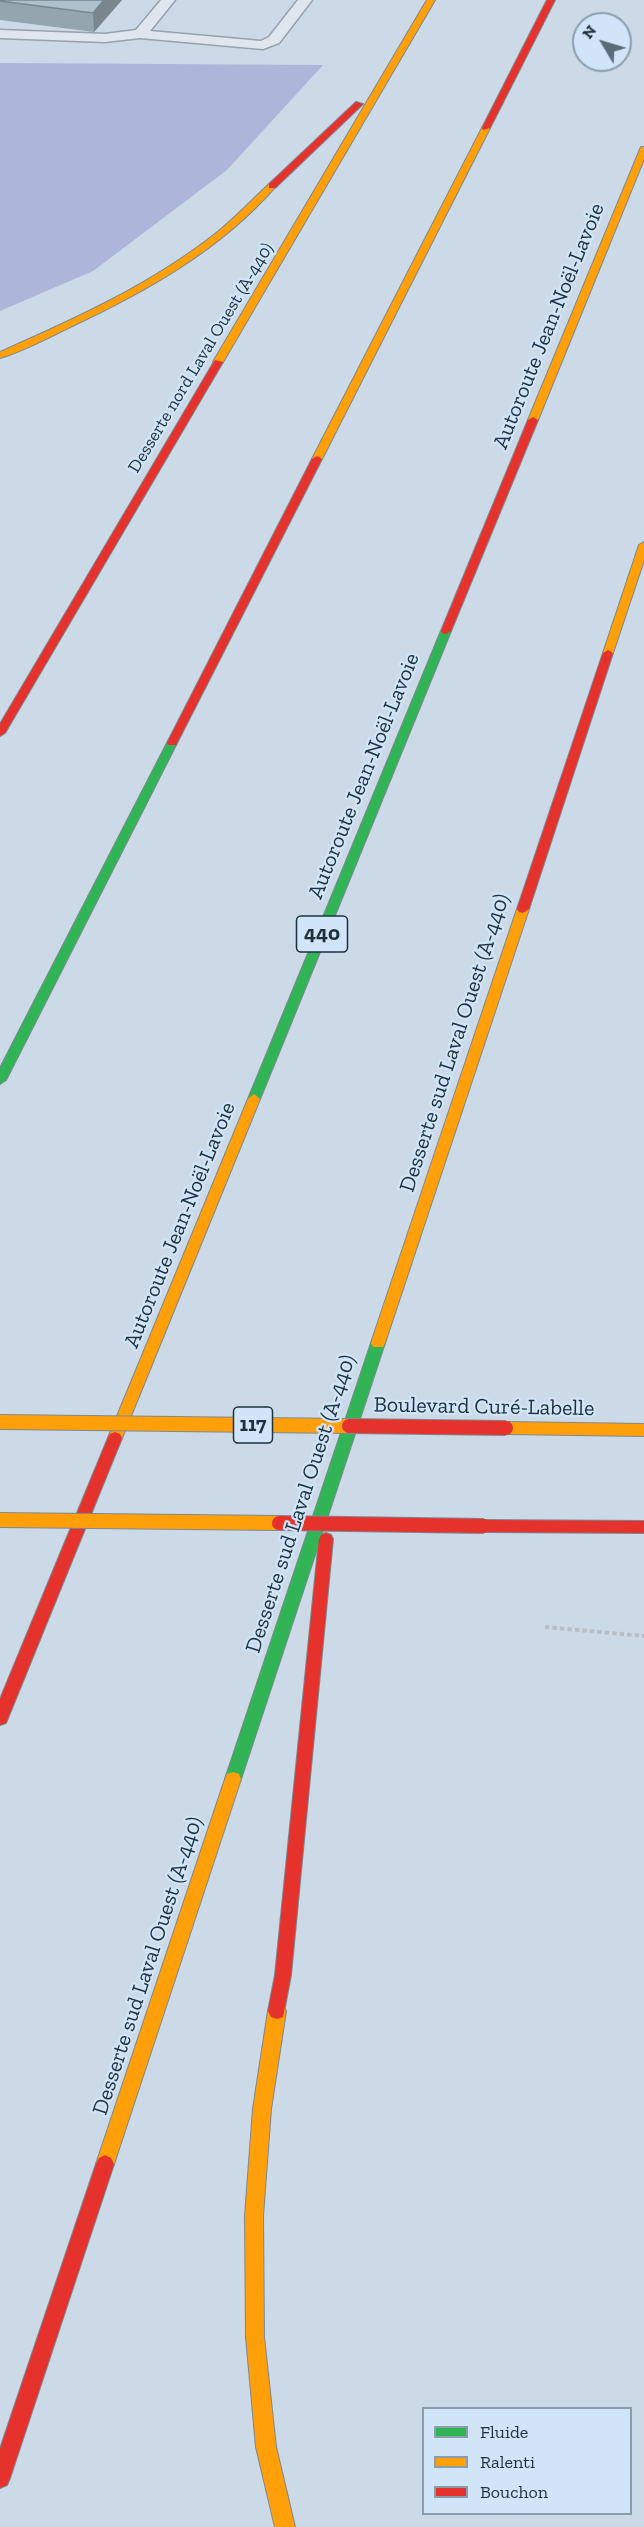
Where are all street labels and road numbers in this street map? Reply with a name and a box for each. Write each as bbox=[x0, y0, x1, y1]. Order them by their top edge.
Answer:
street label: Autoroute Jean-Noël-Lavoie bbox=[488, 199, 610, 453]
street label: Desserte nord Laval Ouest (A-440) bbox=[124, 239, 278, 477]
street label: Autoroute Jean-Noël-Lavoie bbox=[303, 649, 425, 903]
street label: Desserte sud Laval Ouest (A-440) bbox=[394, 891, 516, 1195]
road number: 440 bbox=[296, 916, 348, 952]
street label: Autoroute Jean-Noël-Lavoie bbox=[119, 1098, 241, 1352]
street label: Desserte sud Laval Ouest (A-440) bbox=[240, 1352, 362, 1656]
street label: Boulevard Curé-Labelle bbox=[373, 1392, 595, 1422]
road number: 117 bbox=[234, 1407, 272, 1443]
street label: Desserte sud Laval Ouest (A-440) bbox=[87, 1814, 209, 2118]

